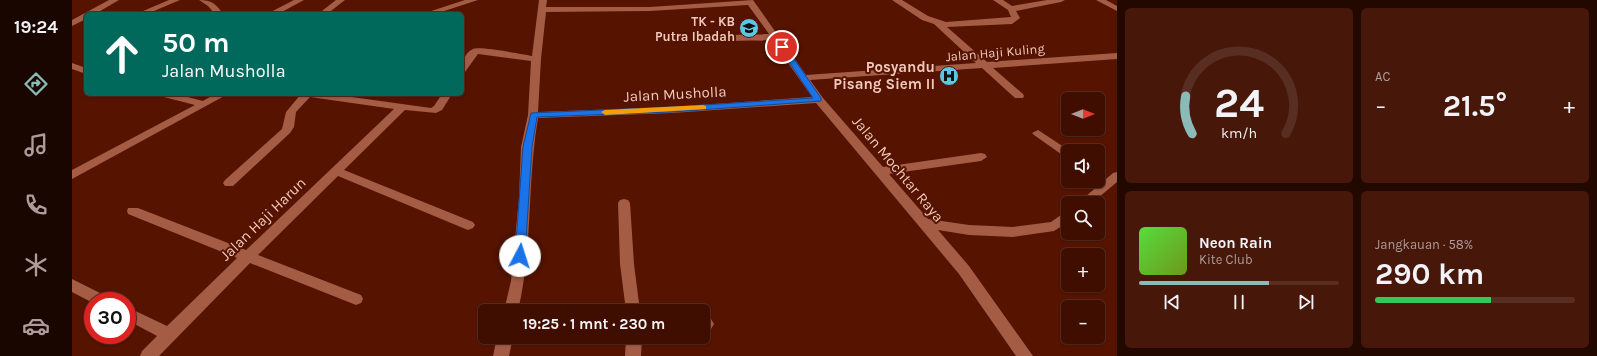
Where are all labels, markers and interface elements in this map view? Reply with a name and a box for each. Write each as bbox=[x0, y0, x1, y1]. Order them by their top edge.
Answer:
place label: TK - KB Putra Ibadah bbox=[655, 14, 735, 44]
text: 19:24 bbox=[14, 16, 58, 38]
school or university icon: TK - KB Putra Ibadah bbox=[738, 17, 760, 39]
text: 50 m bbox=[162, 26, 230, 59]
icon: ahead bbox=[96, 28, 148, 80]
pin bbox=[765, 30, 799, 64]
icon: arrive bbox=[771, 36, 793, 58]
street label: Jalan Haji Kuling bbox=[945, 41, 1046, 64]
place label: Posyandu Pisang Siem II bbox=[833, 58, 935, 93]
text: Jalan Musholla bbox=[162, 60, 286, 82]
hospital icon: Posyandu Pisang Siem II bbox=[938, 65, 960, 87]
text: AC bbox=[1375, 69, 1390, 84]
icon: directions bbox=[22, 70, 50, 98]
text: 24 bbox=[1214, 78, 1264, 126]
street label: Jalan Musholla bbox=[623, 82, 727, 106]
text: 21.5° bbox=[1443, 88, 1507, 124]
north arrow bbox=[1061, 92, 1105, 136]
map controls bbox=[1061, 92, 1105, 344]
text: − bbox=[1375, 93, 1387, 119]
text: + bbox=[1563, 93, 1575, 119]
street label: Jalan Mochtar Raya bbox=[848, 112, 948, 226]
text: km/h bbox=[1221, 124, 1257, 141]
icon: music bbox=[22, 131, 50, 159]
button: sound bbox=[1061, 144, 1105, 188]
street label: Jalan Haji Harun bbox=[216, 174, 310, 264]
icon: phone bbox=[22, 191, 50, 219]
button: search bbox=[1061, 196, 1105, 240]
text: Neon Rain bbox=[1199, 234, 1272, 252]
position arrow bbox=[499, 235, 541, 277]
text: Jangkauan · 58% bbox=[1375, 237, 1473, 252]
button: + bbox=[1061, 248, 1105, 292]
icon: climate bbox=[22, 251, 50, 279]
text: Kite Club bbox=[1199, 252, 1253, 267]
text: 290 km bbox=[1375, 256, 1484, 292]
icon: previous bbox=[1161, 291, 1183, 313]
icon: pause bbox=[1228, 291, 1250, 313]
icon: next bbox=[1295, 291, 1317, 313]
speed limit sign: 30 bbox=[84, 292, 136, 344]
button: − bbox=[1061, 300, 1105, 344]
icon: car bbox=[22, 312, 50, 340]
text: 19:25 · 1 mnt · 230 m bbox=[523, 315, 665, 333]

